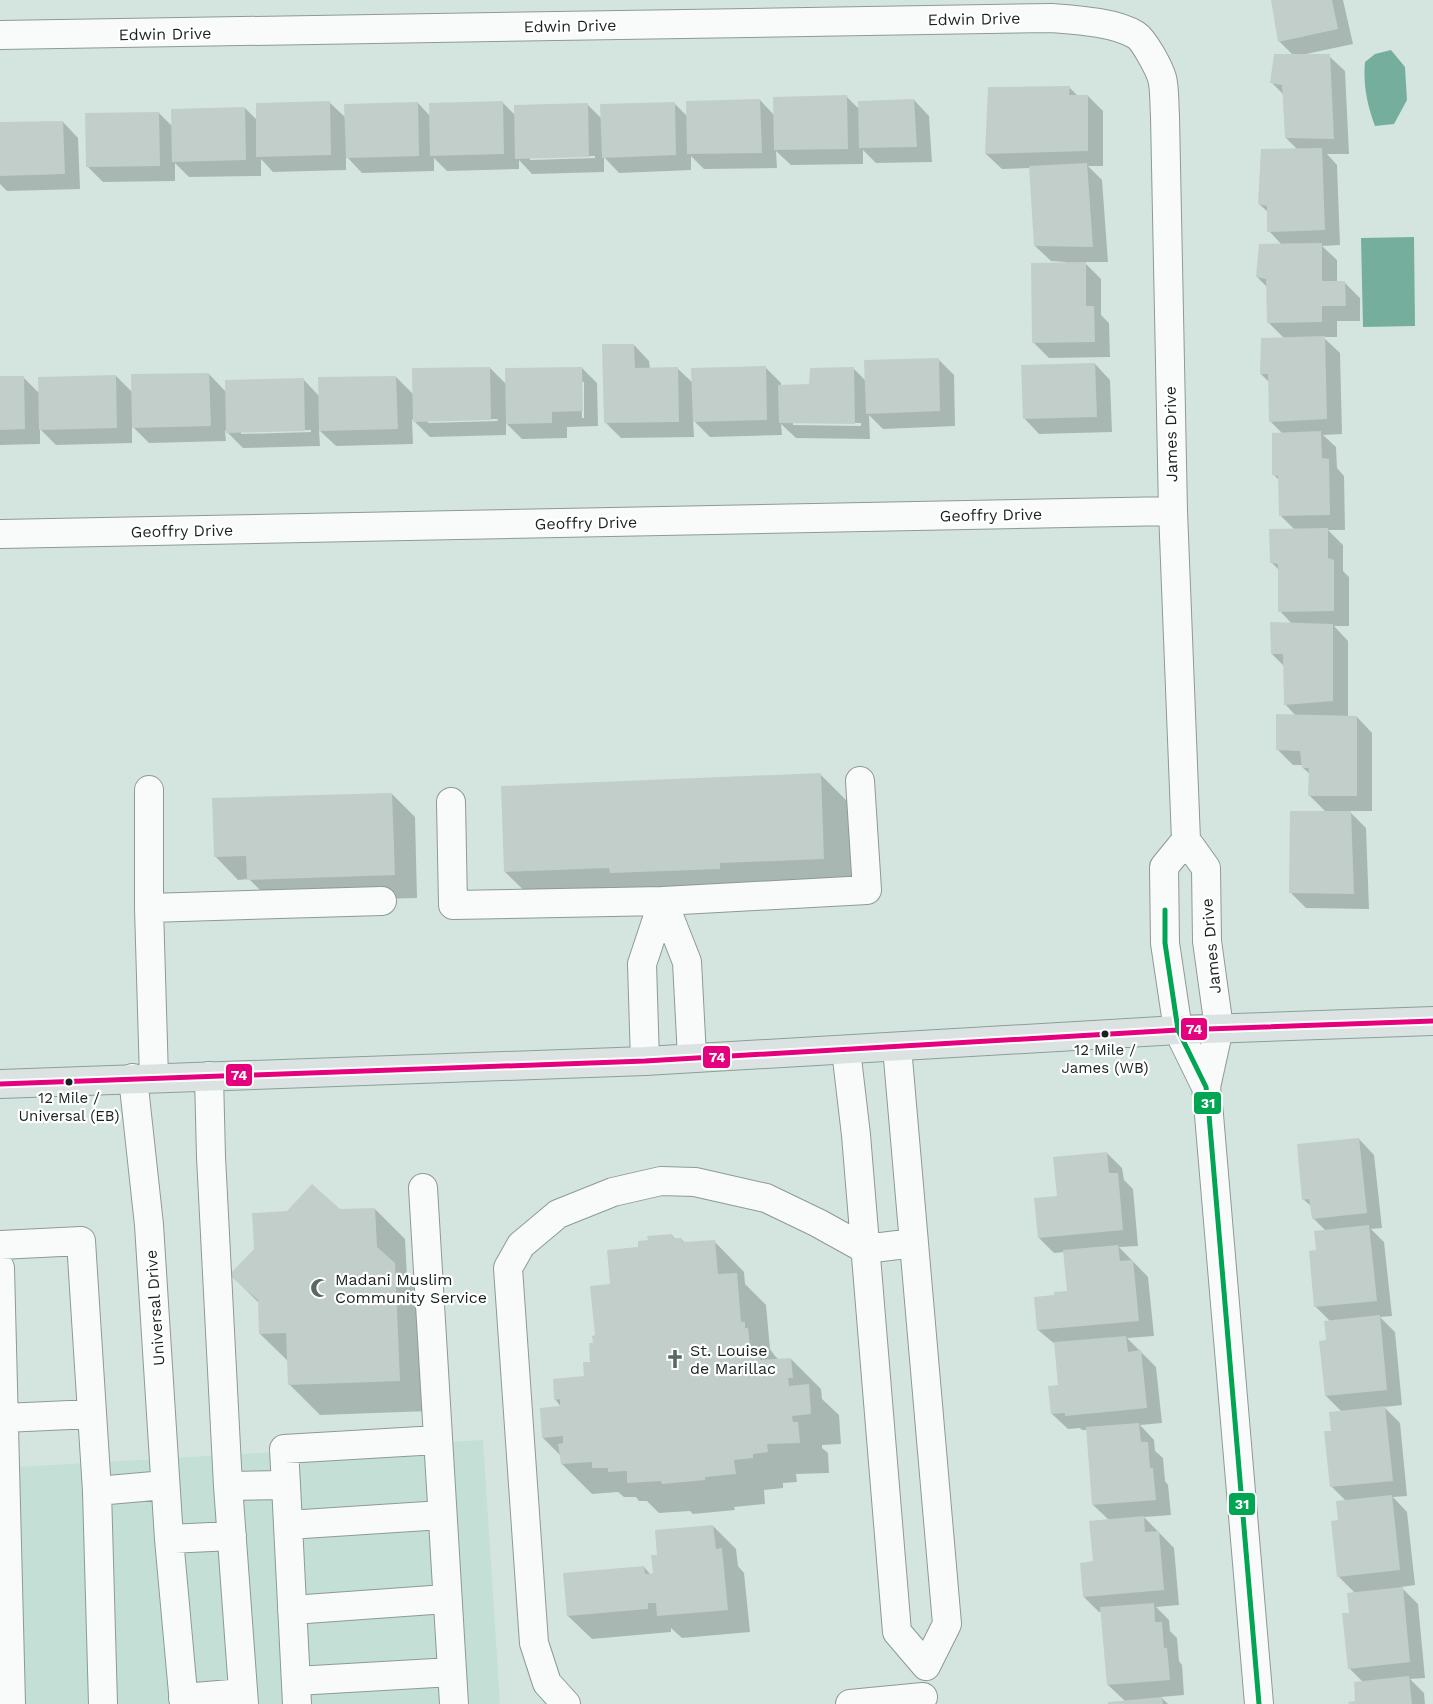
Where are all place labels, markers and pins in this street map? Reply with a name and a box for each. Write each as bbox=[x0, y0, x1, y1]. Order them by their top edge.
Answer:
marker: 12 Mile / James (WB) bbox=[1100, 1029, 1110, 1039]
place label: 12 Mile / James (WB) bbox=[1062, 1041, 1148, 1077]
marker: 12 Mile / Universal (EB) bbox=[64, 1077, 74, 1087]
place label: 12 Mile / Universal (EB) bbox=[19, 1089, 119, 1125]
place label: Madani Muslim Community Service bbox=[335, 1270, 487, 1307]
mosque icon: Madani Muslim Community Service bbox=[309, 1277, 331, 1299]
place label: St. Louise de Marillac bbox=[690, 1341, 776, 1378]
church icon: St. Louise de Marillac bbox=[664, 1348, 686, 1370]

